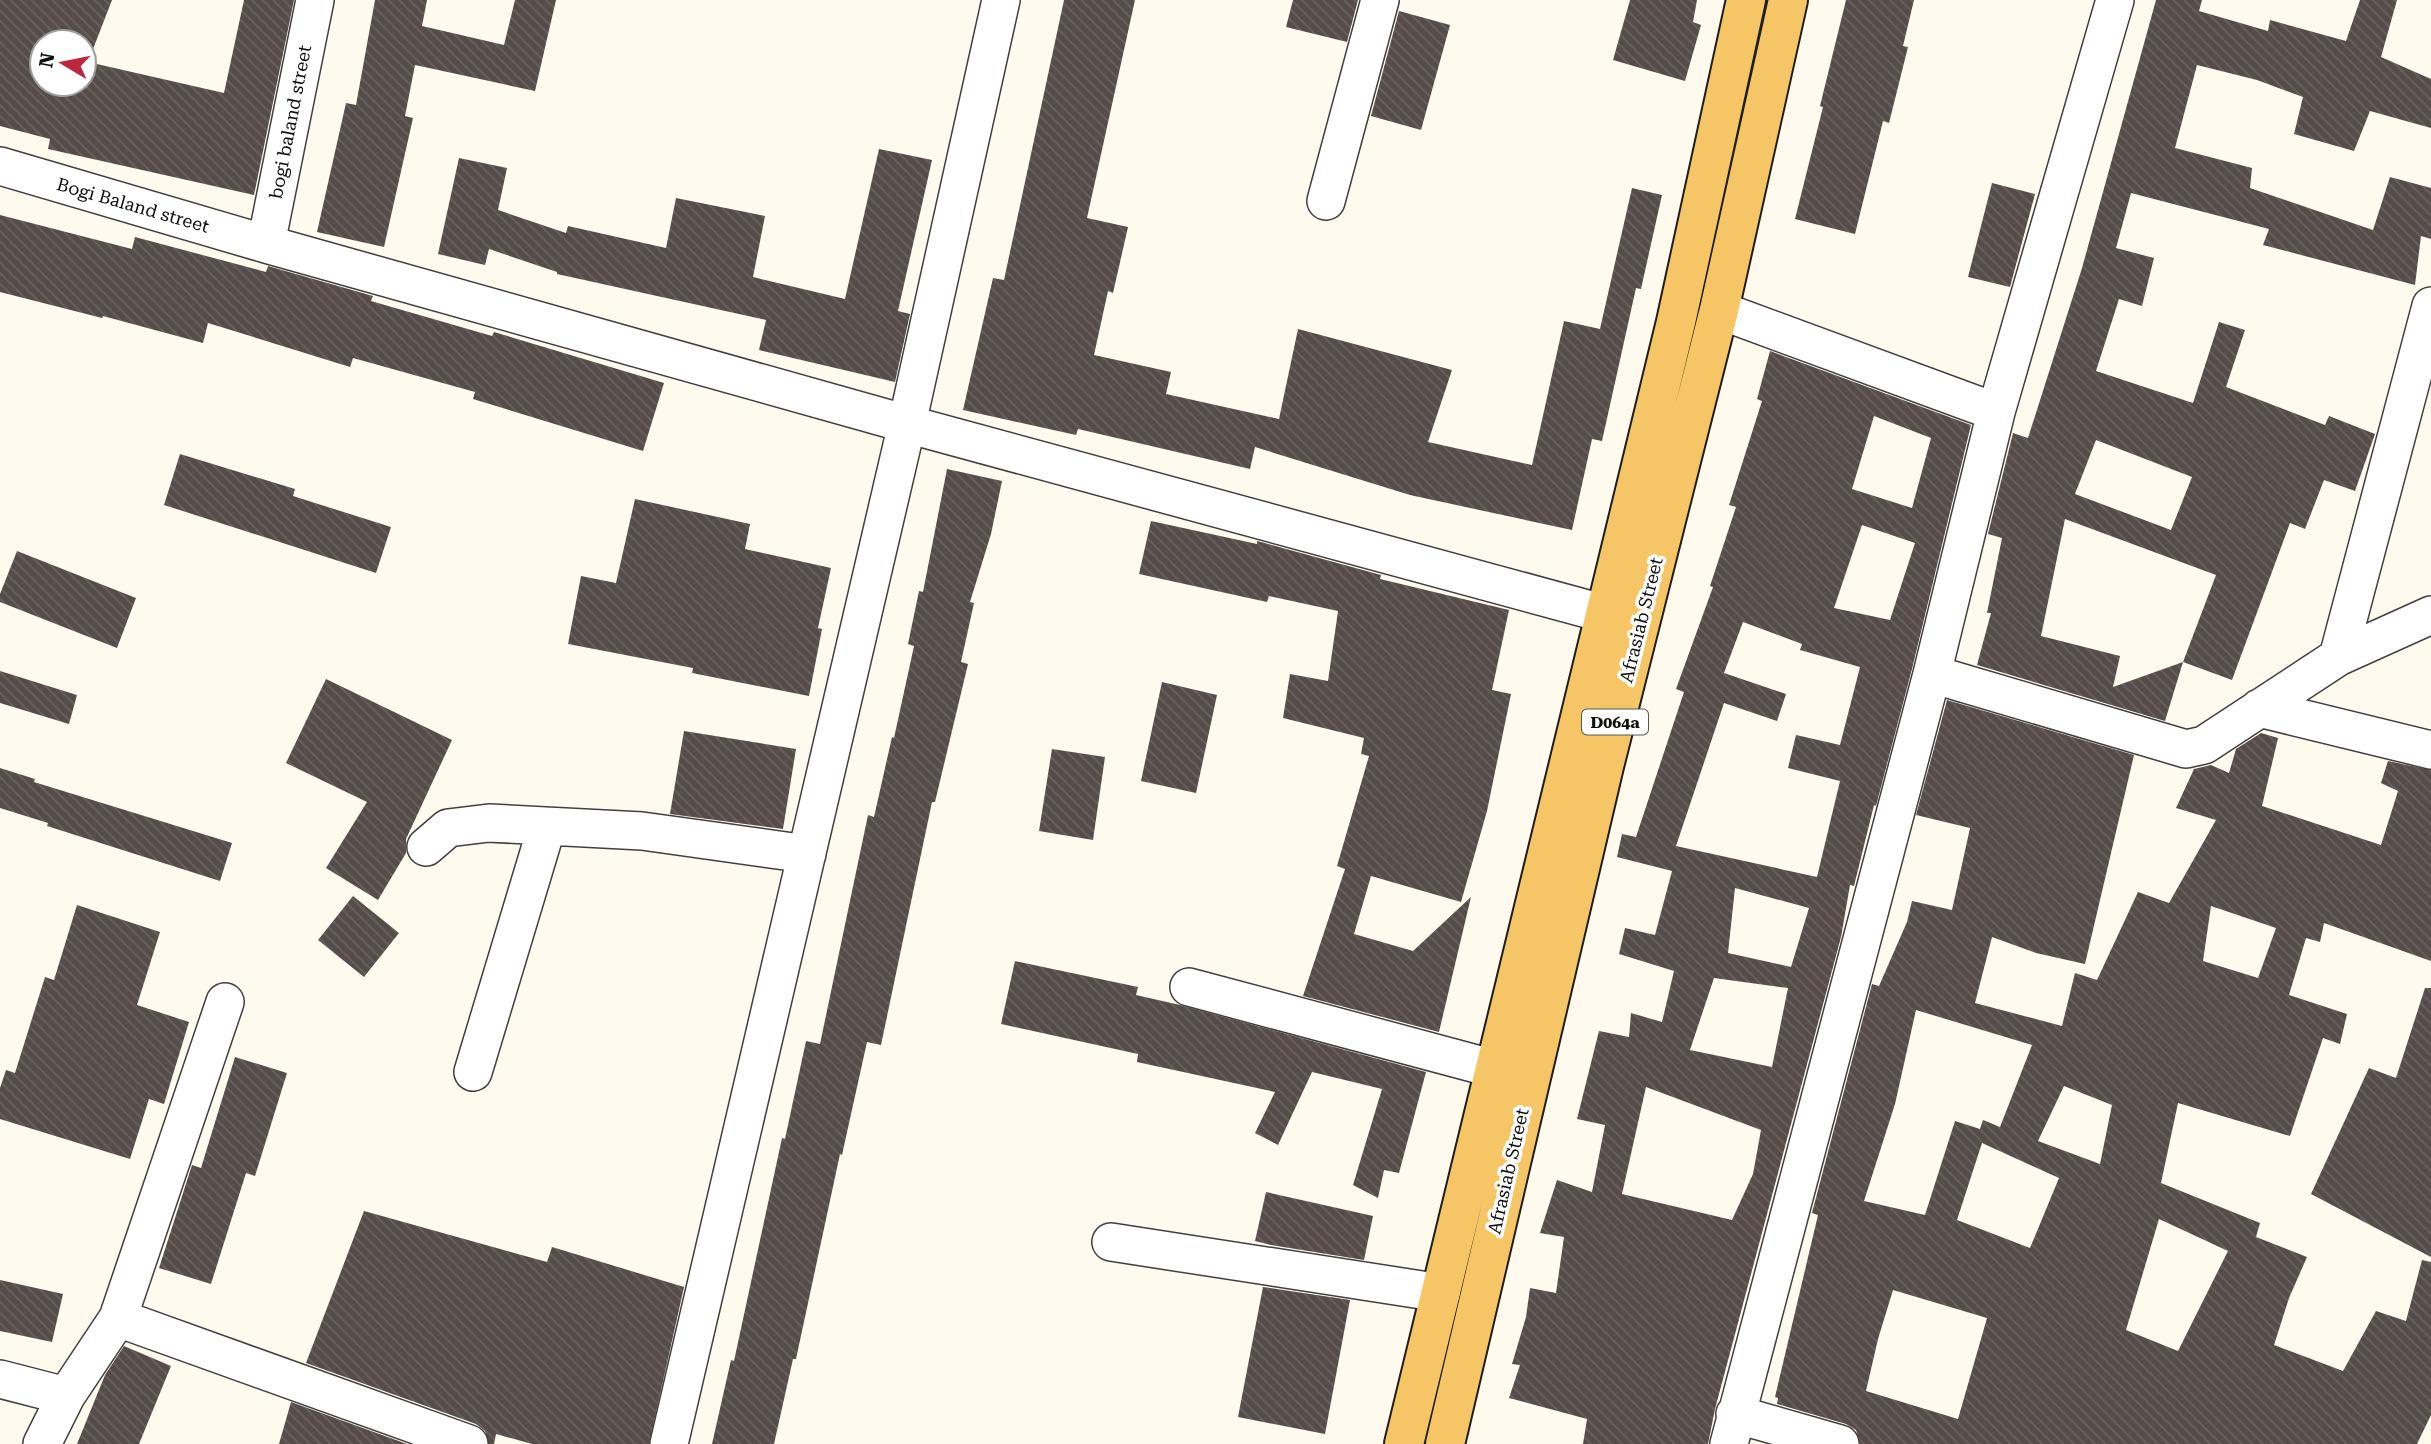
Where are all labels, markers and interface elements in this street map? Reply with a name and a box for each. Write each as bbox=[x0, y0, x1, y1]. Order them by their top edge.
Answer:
north arrow bbox=[28, 28, 98, 98]
street label: bogi baland street bbox=[265, 43, 315, 201]
text: N bbox=[34, 51, 59, 69]
street label: Bogi Baland street bbox=[54, 173, 212, 237]
street label: Afrasiab Street bbox=[1615, 555, 1667, 685]
road number: D064a bbox=[1582, 709, 1648, 734]
street label: Afrasiab Street bbox=[1483, 1106, 1533, 1236]

